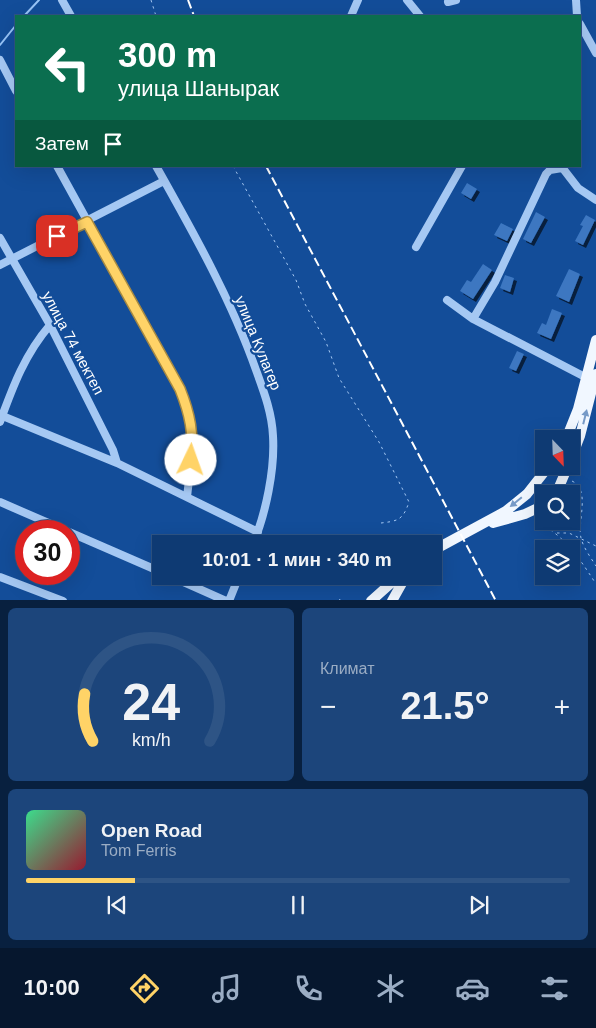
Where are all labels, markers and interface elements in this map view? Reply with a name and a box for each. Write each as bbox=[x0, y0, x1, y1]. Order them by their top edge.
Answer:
icon: left bbox=[35, 35, 100, 100]
text: 300 m bbox=[118, 35, 217, 74]
text: улица Шанырак bbox=[118, 76, 279, 101]
icon: arrive bbox=[99, 130, 127, 158]
text: Затем bbox=[35, 133, 89, 154]
pin bbox=[36, 215, 78, 257]
icon: arrive bbox=[43, 222, 71, 250]
street label: улица 74 мектеп bbox=[39, 288, 108, 397]
street label: улица Кулагер bbox=[232, 293, 285, 392]
one-way arrow bbox=[581, 410, 589, 425]
north arrow bbox=[535, 430, 580, 475]
map controls bbox=[535, 430, 580, 585]
position arrow bbox=[164, 433, 216, 485]
button: search bbox=[535, 485, 580, 530]
one-way arrow bbox=[510, 497, 523, 508]
speed limit sign: 30 bbox=[15, 520, 80, 585]
button: layers bbox=[535, 540, 580, 585]
text: 10:01 · 1 мин · 340 m bbox=[202, 549, 392, 570]
text: Климат bbox=[320, 660, 374, 677]
text: 24 bbox=[122, 673, 180, 731]
text: 21.5° bbox=[400, 685, 490, 727]
text: − bbox=[320, 691, 336, 722]
text: + bbox=[554, 691, 570, 722]
text: km/h bbox=[132, 730, 170, 750]
text: Open Road bbox=[101, 820, 202, 841]
text: Tom Ferris bbox=[101, 842, 177, 859]
icon: previous bbox=[103, 891, 131, 919]
icon: pause bbox=[284, 891, 312, 919]
icon: next bbox=[465, 891, 493, 919]
icon: directions bbox=[127, 971, 162, 1006]
icon: music bbox=[209, 971, 244, 1006]
icon: phone bbox=[291, 971, 326, 1006]
icon: climate bbox=[373, 971, 408, 1006]
icon: car bbox=[455, 971, 490, 1006]
icon: filters bbox=[537, 971, 572, 1006]
text: 10:00 bbox=[24, 975, 80, 1000]

